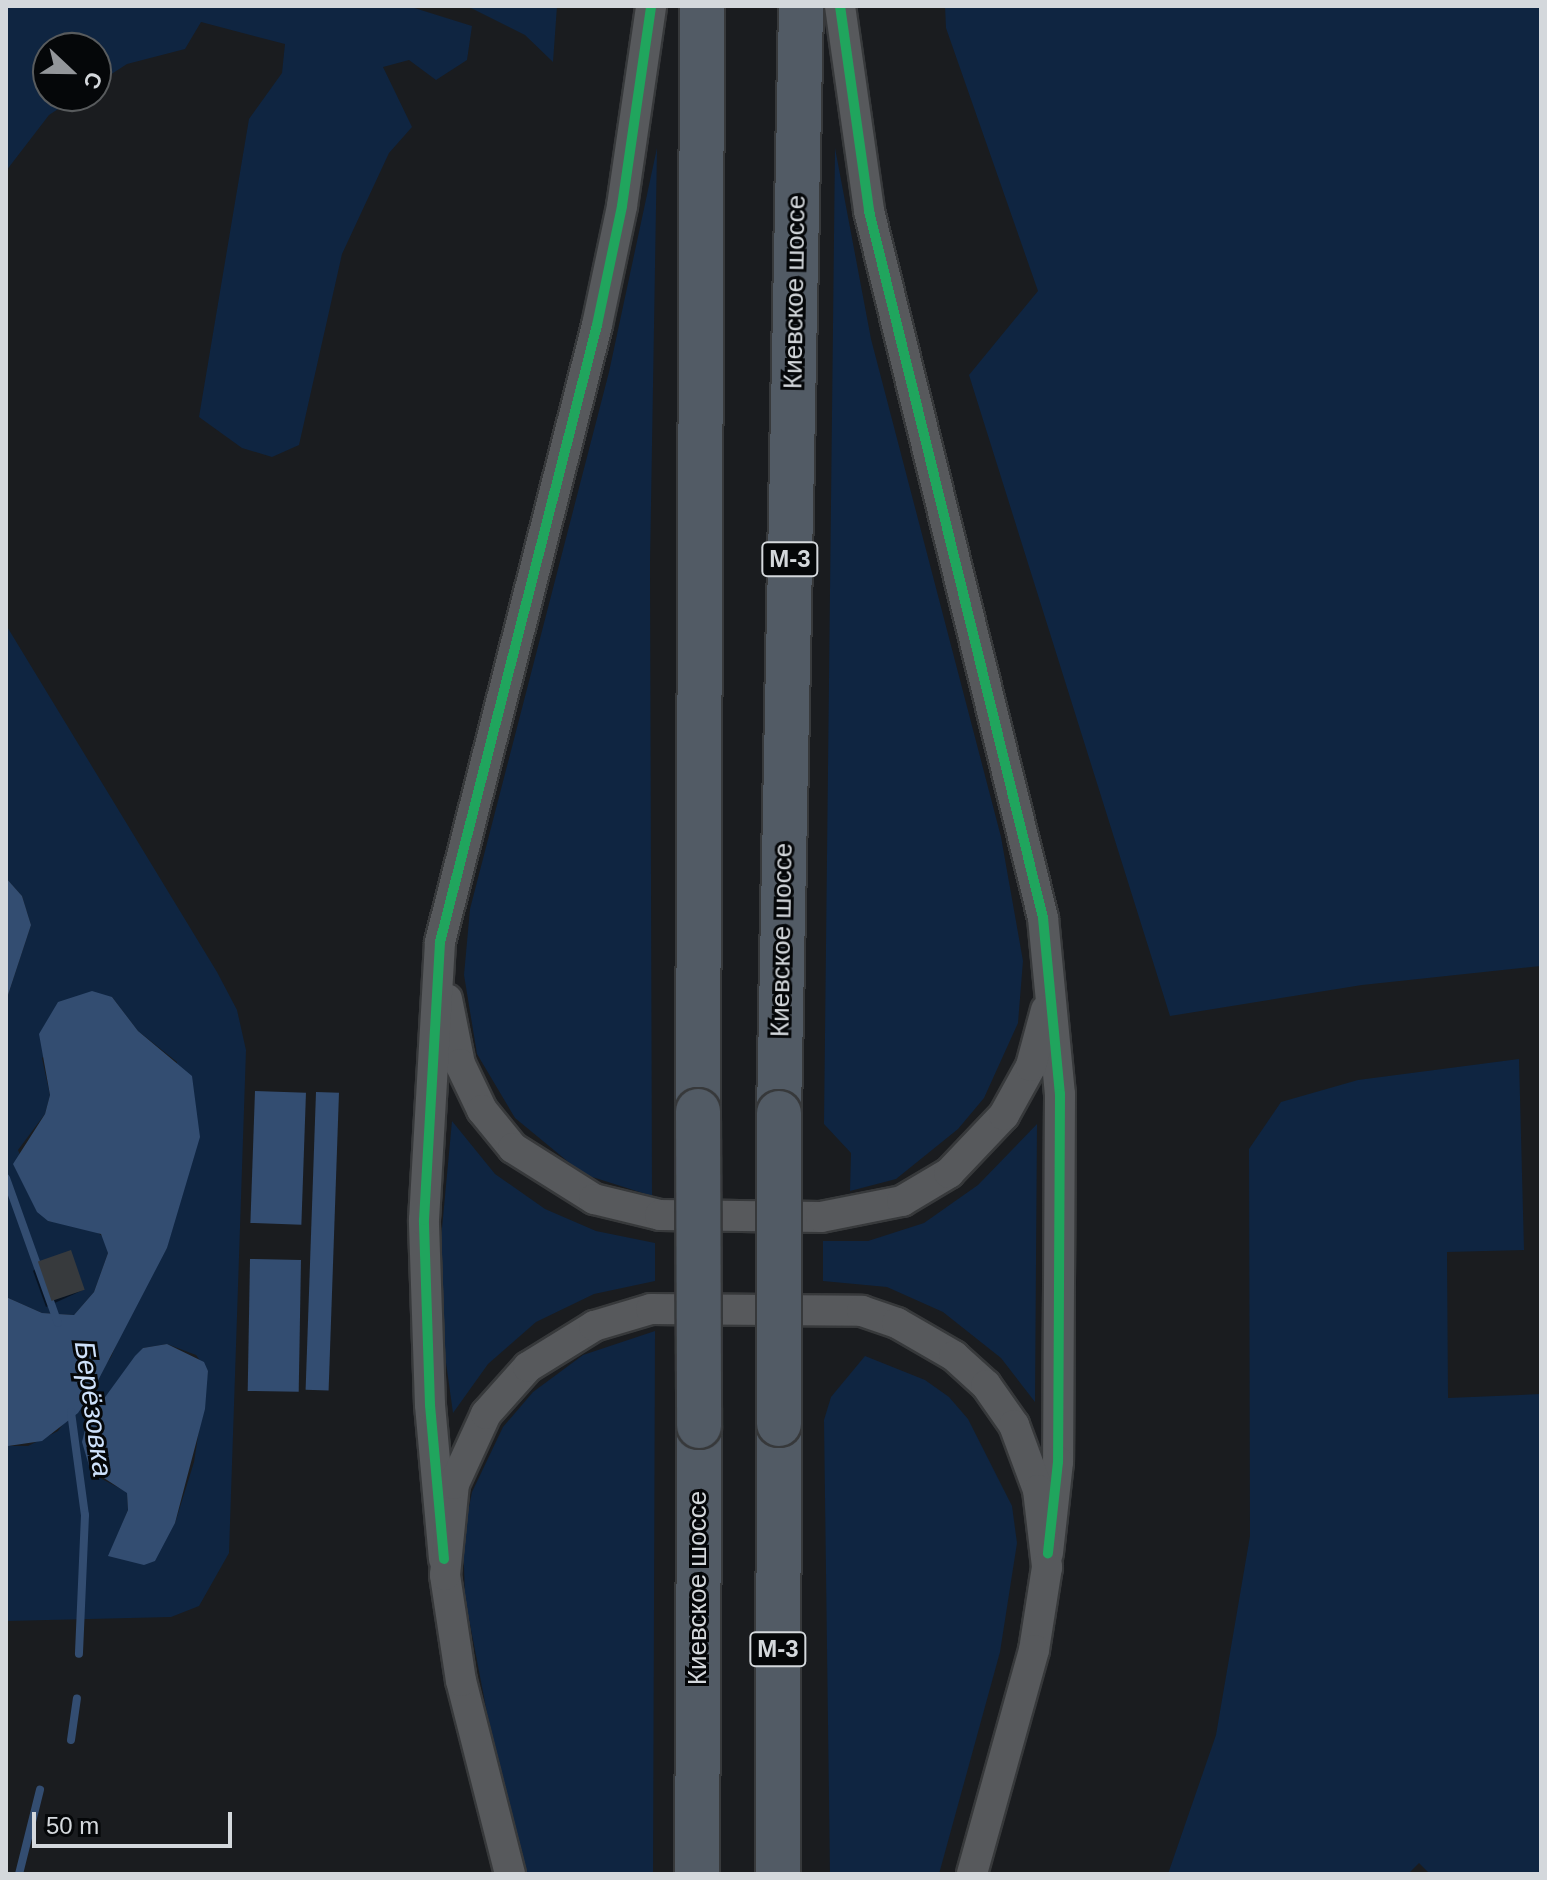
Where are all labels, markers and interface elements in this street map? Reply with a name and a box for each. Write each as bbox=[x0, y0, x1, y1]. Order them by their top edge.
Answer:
north arrow bbox=[32, 32, 112, 112]
text: С bbox=[78, 68, 107, 92]
street label: Киевское шоссе bbox=[778, 195, 812, 389]
road number: М-3 bbox=[760, 539, 820, 579]
street label: Киевское шоссе bbox=[765, 843, 799, 1037]
water label: Берёзовка bbox=[67, 1339, 119, 1479]
street label: Киевское шоссе bbox=[682, 1491, 714, 1685]
road number: М-3 bbox=[748, 1629, 808, 1669]
scale bar bbox=[36, 1796, 236, 1846]
text: 50 m bbox=[46, 1812, 99, 1839]

